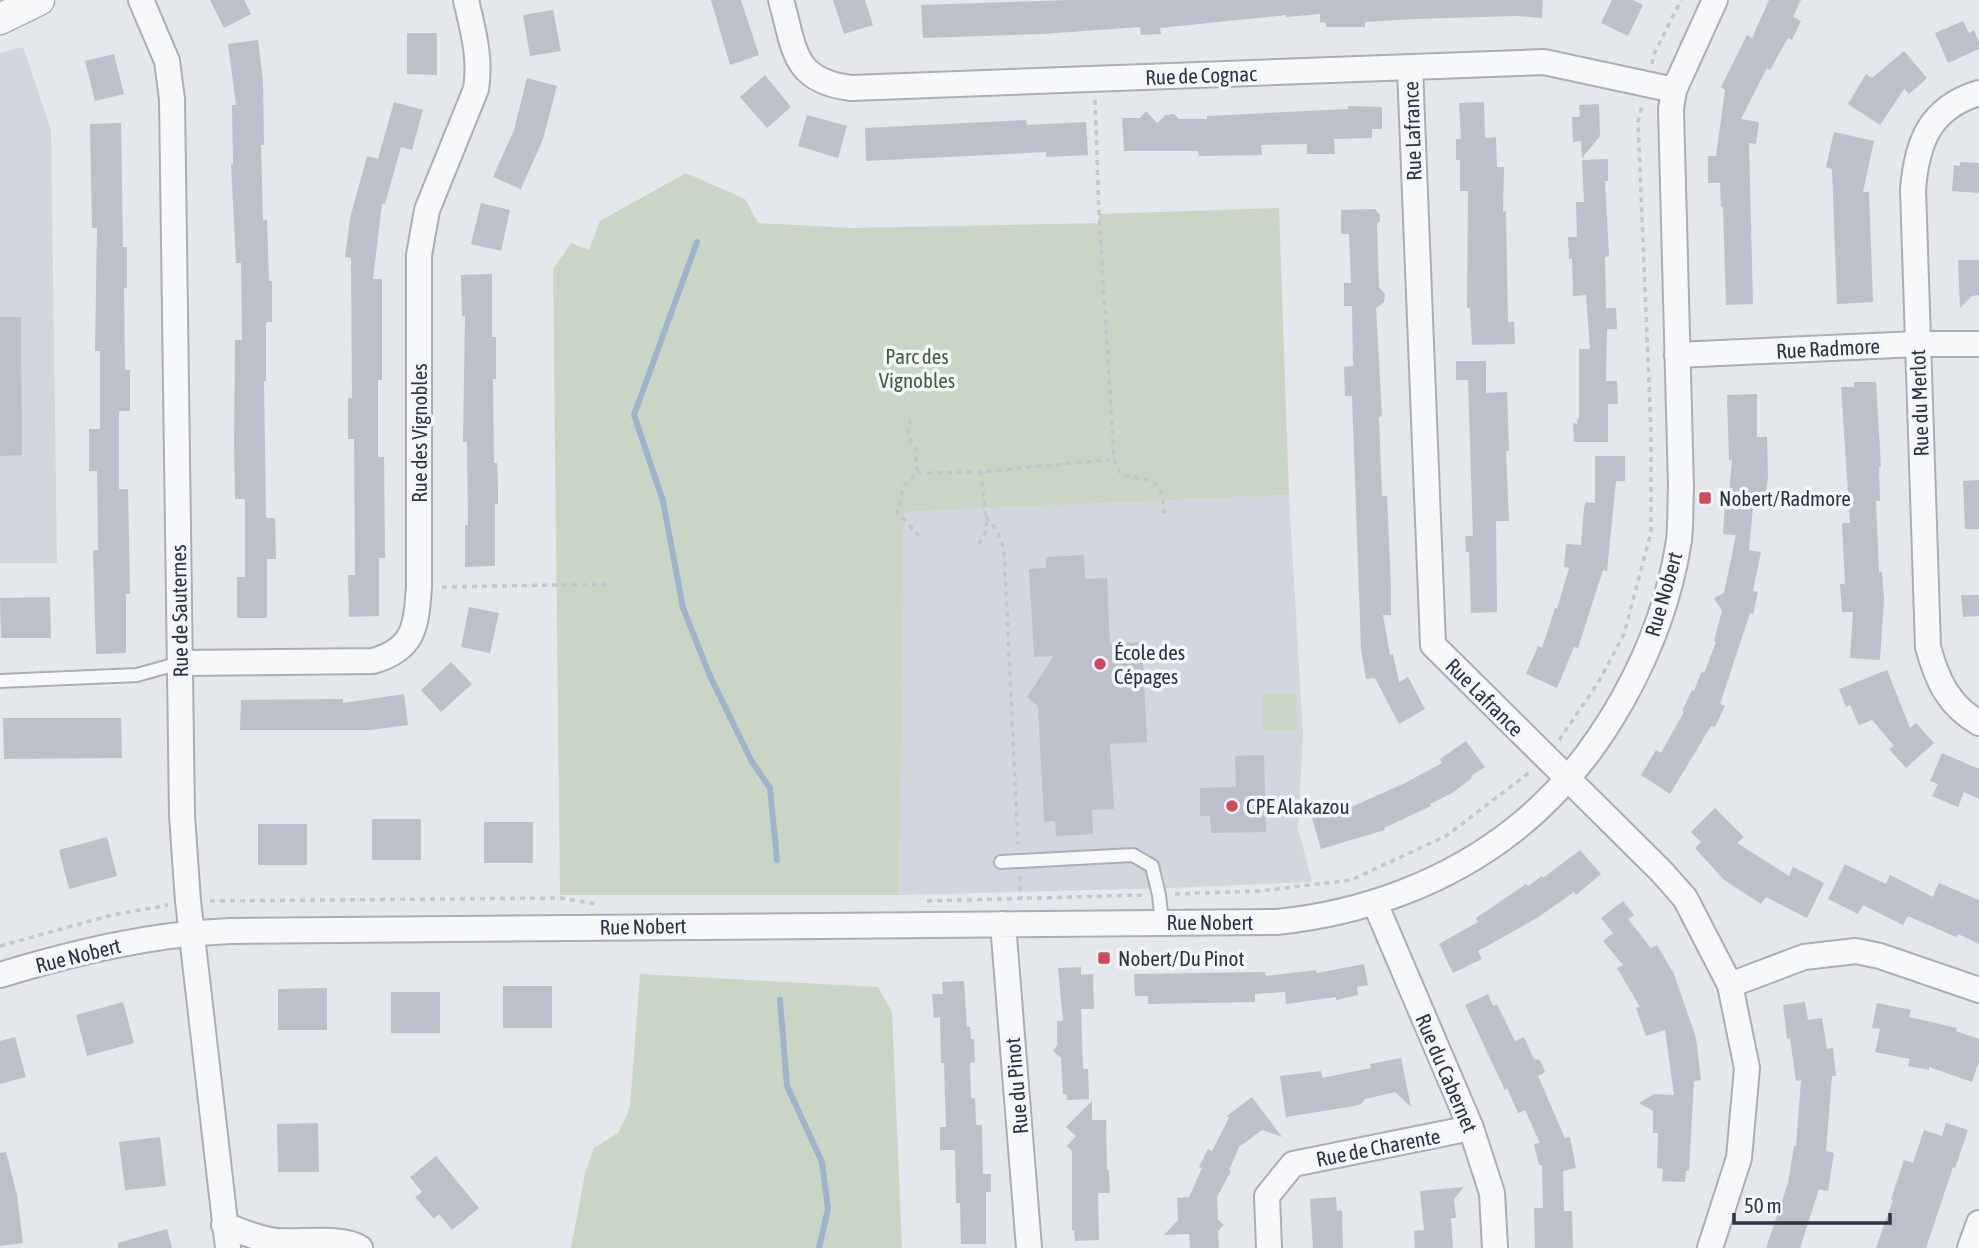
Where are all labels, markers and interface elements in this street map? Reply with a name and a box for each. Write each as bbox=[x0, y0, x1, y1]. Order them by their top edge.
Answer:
street label: Rue de Cognac bbox=[1145, 61, 1257, 89]
street label: Rue Lafrance bbox=[1398, 81, 1426, 181]
street label: Rue Radmore bbox=[1775, 333, 1881, 363]
park label: Parc des Vignobles bbox=[879, 344, 955, 392]
street label: Rue du Merlot bbox=[1905, 349, 1933, 457]
street label: Rue des Vignobles bbox=[407, 363, 431, 503]
place label: Nobert/Radmore bbox=[1719, 486, 1851, 510]
marker: Nobert/Radmore bbox=[1697, 490, 1713, 506]
street label: Rue de Sauternes bbox=[166, 544, 192, 678]
street label: Rue Nobert bbox=[1639, 549, 1687, 639]
place label: École des Cépages bbox=[1114, 640, 1185, 688]
street label: Rue Lafrance bbox=[1441, 653, 1529, 741]
marker: École des Cépages bbox=[1092, 656, 1108, 672]
place label: CPE Alakazou bbox=[1246, 794, 1350, 818]
marker: CPE Alakazou bbox=[1224, 798, 1240, 814]
street label: Rue Nobert bbox=[1167, 910, 1253, 934]
street label: Rue Nobert bbox=[599, 913, 687, 939]
street label: Rue Nobert bbox=[33, 933, 123, 977]
place label: Nobert/Du Pinot bbox=[1118, 946, 1244, 970]
marker: Nobert/Du Pinot bbox=[1096, 950, 1112, 966]
street label: Rue du Cabernet bbox=[1411, 1010, 1483, 1136]
street label: Rue du Pinot bbox=[1000, 1037, 1032, 1135]
street label: Rue de Charente bbox=[1314, 1123, 1442, 1171]
scale bar bbox=[1734, 1182, 1890, 1226]
text: 50 m bbox=[1744, 1193, 1782, 1217]

